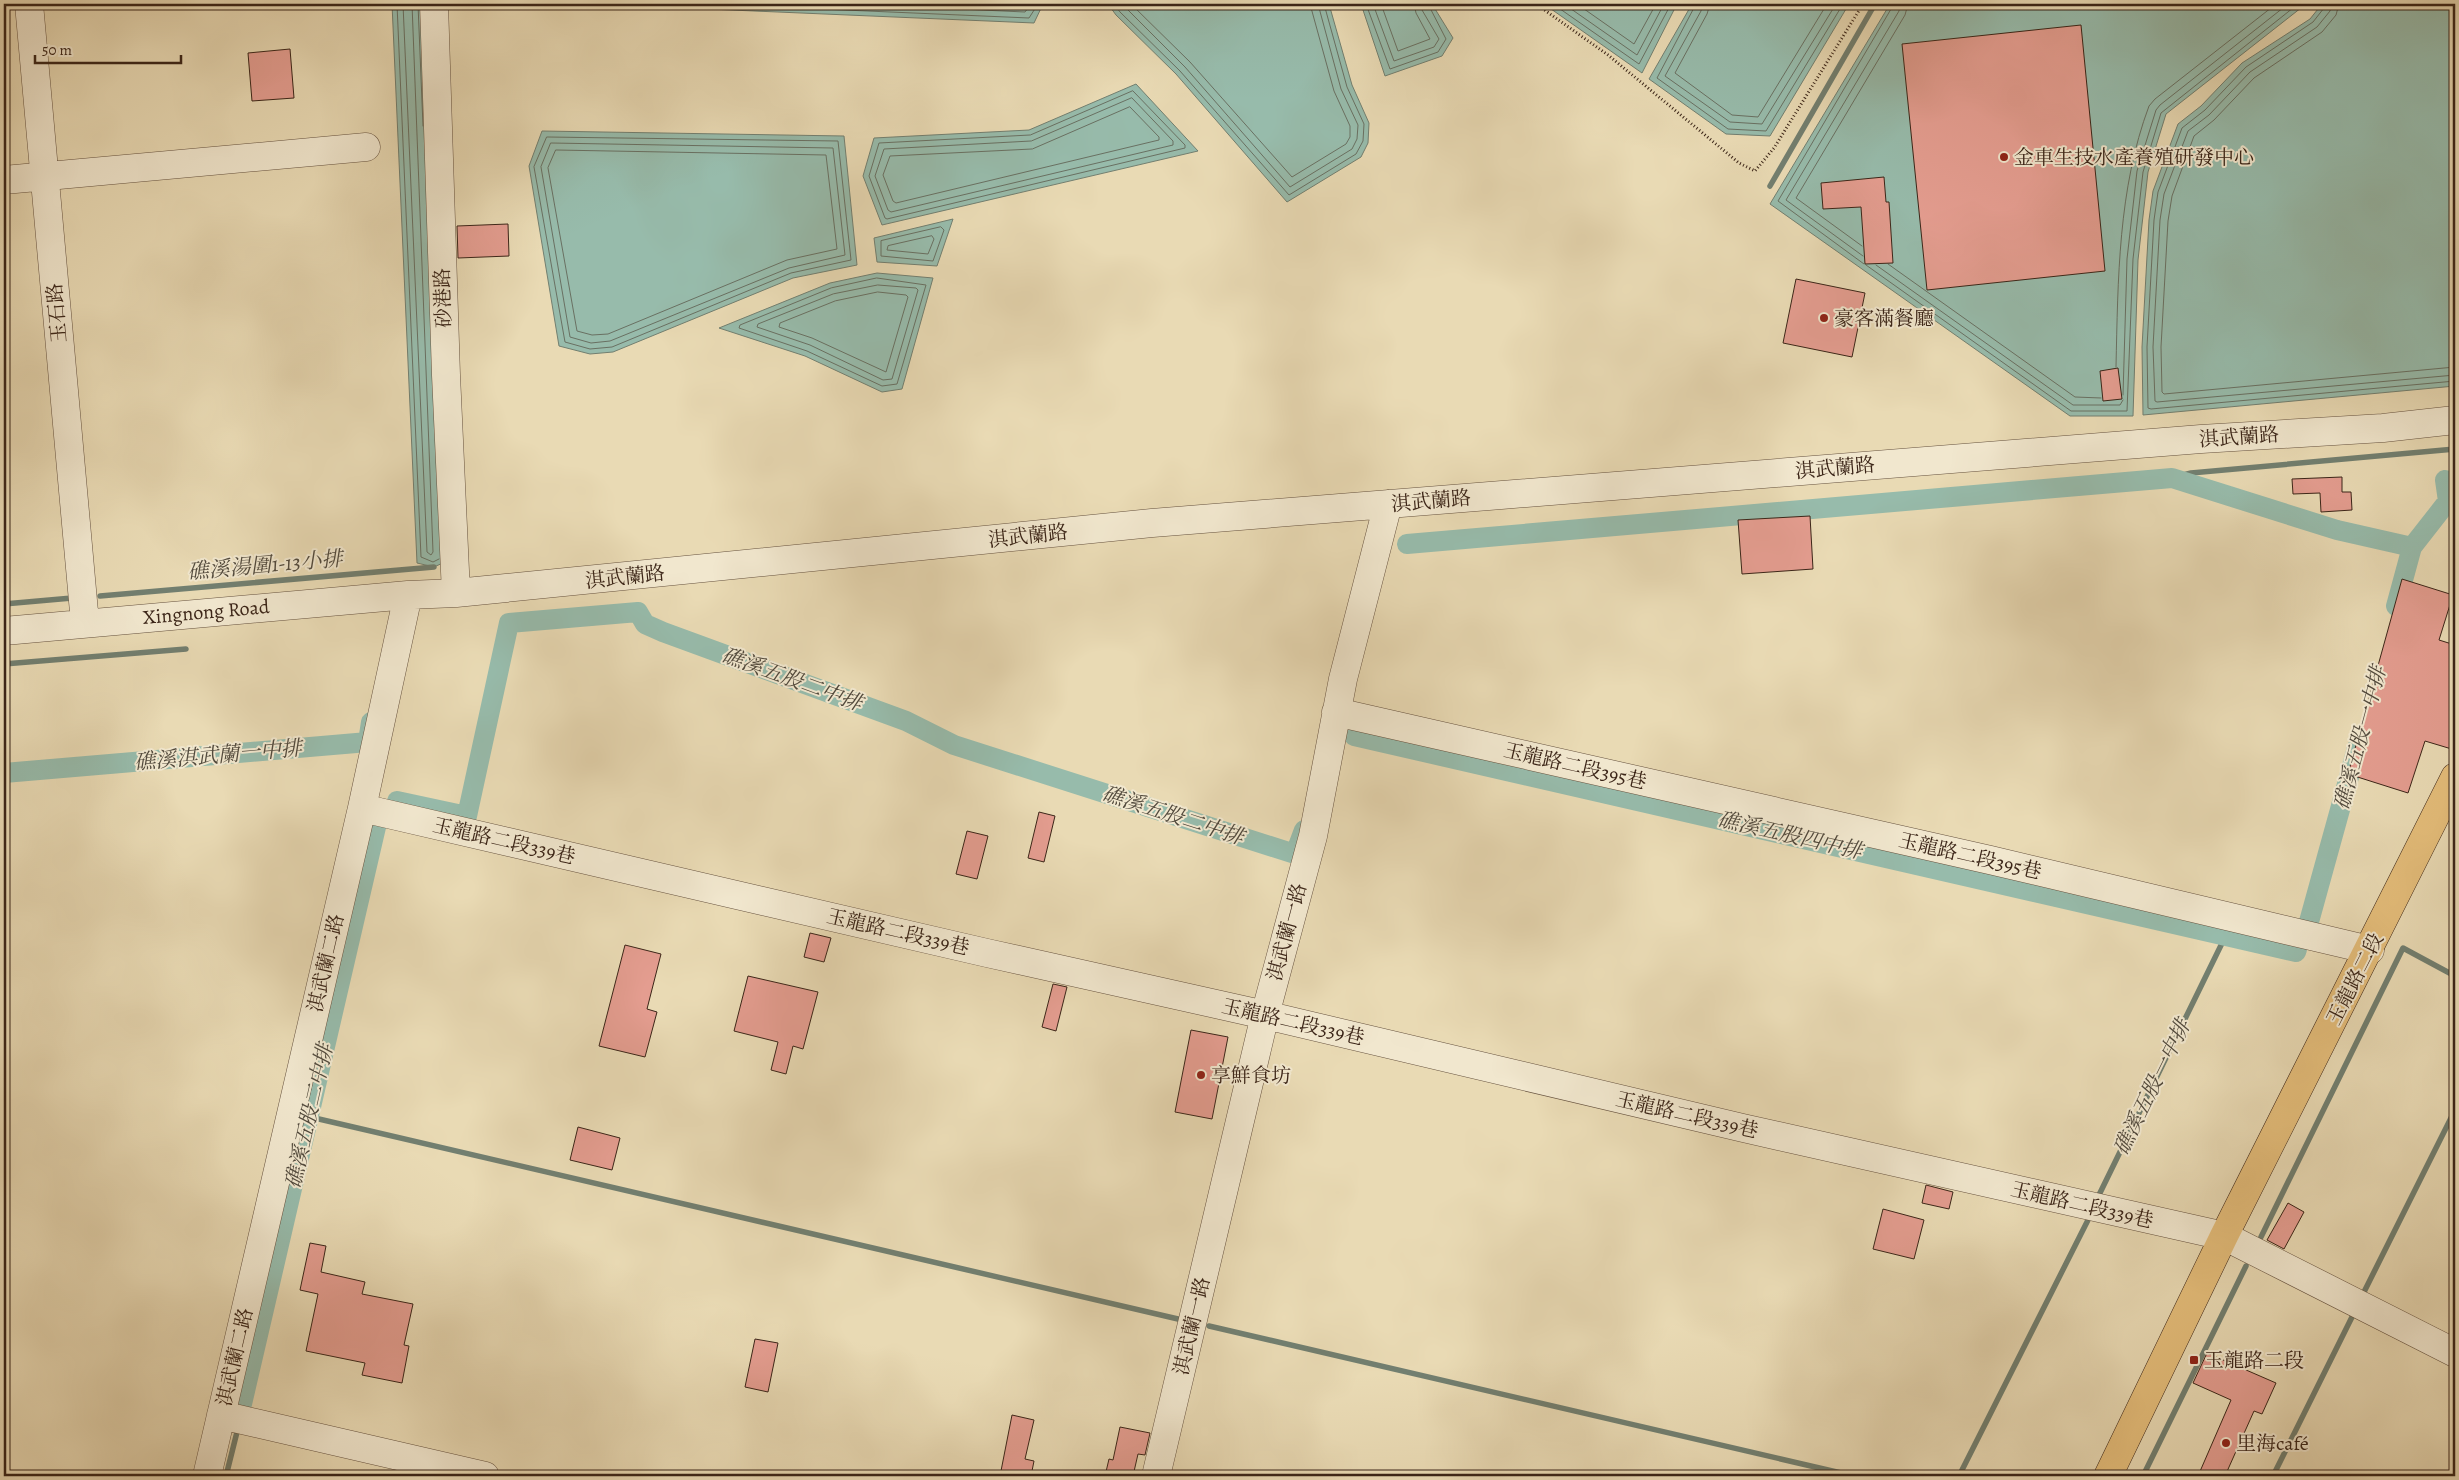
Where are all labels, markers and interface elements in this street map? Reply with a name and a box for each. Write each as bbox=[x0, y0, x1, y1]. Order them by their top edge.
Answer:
scale bar bbox=[35, 32, 181, 64]
text: 50 m bbox=[42, 40, 72, 60]
place label: 金車生技水產養殖研發中心 bbox=[2014, 144, 2254, 171]
marker: 金車生技水產養殖研發中心 bbox=[1998, 151, 2010, 163]
street label: 砂港路 bbox=[428, 268, 458, 328]
street label: 玉石路 bbox=[41, 282, 73, 344]
place label: 豪客滿餐廳 bbox=[1834, 305, 1934, 332]
marker: 豪客滿餐廳 bbox=[1818, 312, 1830, 324]
street label: 淇武蘭路 bbox=[2198, 421, 2280, 453]
street label: 淇武蘭路 bbox=[1794, 451, 1876, 485]
street label: 淇武蘭路 bbox=[1390, 484, 1472, 518]
street label: 淇武蘭路 bbox=[987, 518, 1069, 554]
water label: 礁溪湯圍1-13小排 bbox=[186, 544, 347, 586]
street label: 淇武蘭路 bbox=[584, 559, 666, 595]
street label: Xingnong Road bbox=[141, 593, 271, 631]
water label: 礁溪五股二中排 bbox=[718, 641, 869, 718]
water label: 礁溪五股一中排 bbox=[2327, 660, 2393, 813]
water label: 礁溪淇武蘭一中排 bbox=[133, 733, 306, 776]
street label: 玉龍路二段395巷 bbox=[1501, 736, 1649, 796]
water label: 礁溪五股二中排 bbox=[1099, 779, 1250, 852]
water label: 礁溪五股四中排 bbox=[1715, 805, 1868, 866]
street label: 玉龍路二段339巷 bbox=[430, 811, 578, 871]
street label: 玉龍路二段395巷 bbox=[1896, 826, 2044, 886]
street label: 淇武蘭一路 bbox=[1261, 880, 1313, 984]
street label: 玉龍路二段339巷 bbox=[824, 902, 972, 962]
street label: 淇武蘭二路 bbox=[302, 911, 350, 1015]
street label: 玉龍路二段 bbox=[2320, 928, 2390, 1030]
street label: 玉龍路二段339巷 bbox=[1219, 992, 1367, 1052]
water label: 礁溪五股一中排 bbox=[2107, 1012, 2198, 1159]
water label: 礁溪五股二中排 bbox=[279, 1038, 340, 1191]
place label: 享鮮食坊 bbox=[1211, 1062, 1291, 1089]
marker: 享鮮食坊 bbox=[1195, 1069, 1207, 1081]
street label: 玉龍路二段339巷 bbox=[1613, 1085, 1761, 1145]
street label: 玉龍路二段339巷 bbox=[2008, 1175, 2156, 1235]
street label: 淇武蘭一路 bbox=[1168, 1274, 1216, 1378]
street label: 淇武蘭二路 bbox=[211, 1305, 259, 1409]
place label: 玉龍路二段 bbox=[2204, 1347, 2304, 1374]
marker: 玉龍路二段 bbox=[2188, 1354, 2200, 1366]
place label: 里海café bbox=[2236, 1430, 2309, 1457]
marker: 里海café bbox=[2220, 1437, 2232, 1449]

